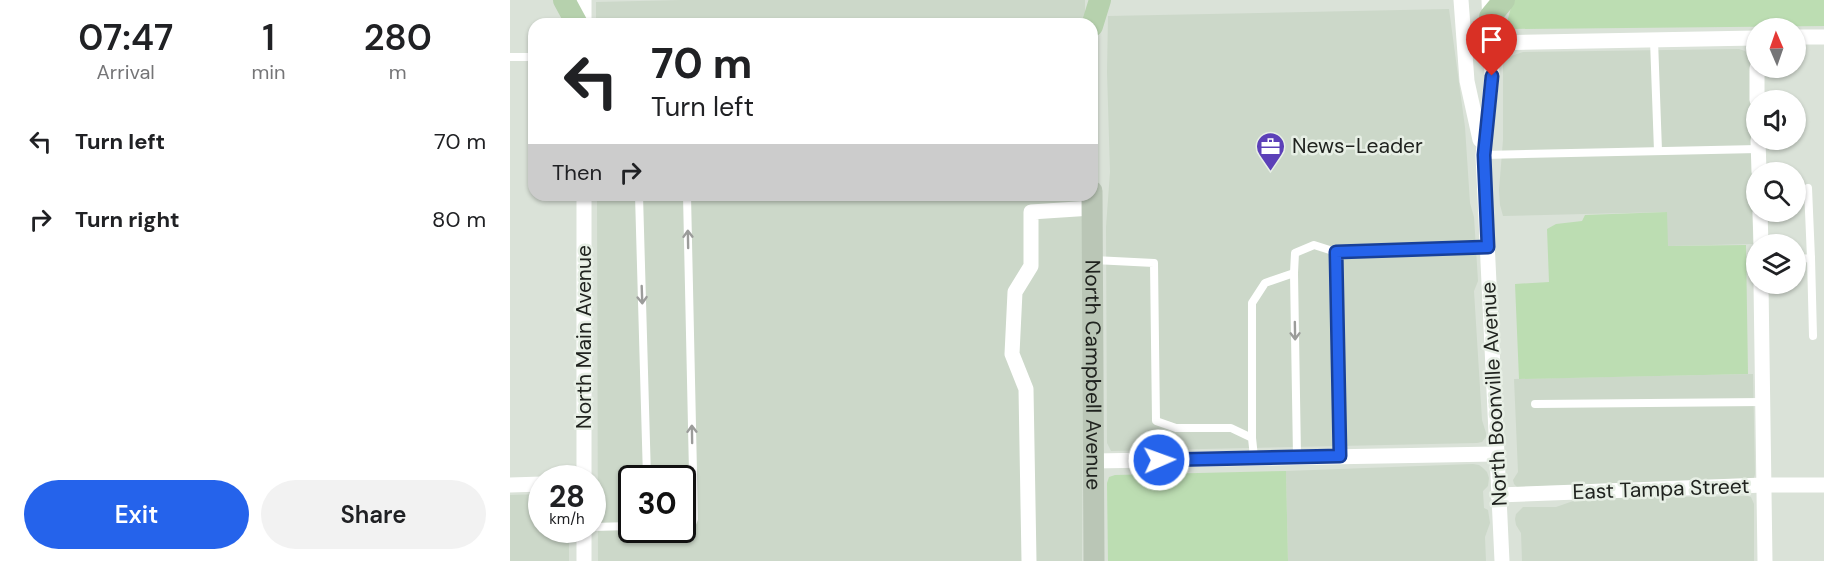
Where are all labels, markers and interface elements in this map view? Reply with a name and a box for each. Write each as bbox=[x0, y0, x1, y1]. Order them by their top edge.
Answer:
text: 07:47 bbox=[78, 14, 173, 61]
text: 1 bbox=[262, 14, 275, 61]
text: 280 bbox=[364, 14, 432, 61]
pin bbox=[1466, 14, 1517, 76]
north arrow bbox=[1746, 18, 1806, 78]
map controls bbox=[1746, 18, 1806, 294]
icon: arrive bbox=[1475, 23, 1508, 56]
text: 70 m bbox=[651, 36, 752, 91]
icon: left bbox=[552, 42, 630, 120]
text: Arrival bbox=[97, 59, 155, 85]
text: min bbox=[251, 59, 286, 85]
text: m bbox=[389, 59, 407, 85]
text: Turn left bbox=[651, 89, 754, 124]
button: sound bbox=[1746, 90, 1806, 150]
icon: left bbox=[24, 125, 57, 158]
text: Turn left bbox=[75, 127, 165, 156]
text: 70 m bbox=[434, 127, 486, 156]
office icon: News-Leader bbox=[1255, 130, 1287, 172]
place label: News-Leader bbox=[1292, 132, 1423, 160]
icon: right bbox=[614, 156, 647, 189]
text: Then bbox=[552, 158, 602, 187]
button: search bbox=[1746, 162, 1806, 222]
icon: right bbox=[24, 203, 57, 236]
text: Turn right bbox=[75, 205, 180, 234]
text: 80 m bbox=[432, 205, 486, 234]
one-way arrow bbox=[682, 229, 694, 249]
button: layers bbox=[1746, 234, 1806, 294]
street label: North Main Avenue bbox=[570, 245, 598, 429]
street label: North Campbell Avenue bbox=[1078, 260, 1108, 490]
street label: North Boonville Avenue bbox=[1474, 281, 1514, 507]
one-way arrow bbox=[636, 285, 647, 305]
one-way arrow bbox=[1289, 321, 1301, 341]
one-way arrow bbox=[687, 424, 698, 444]
position arrow bbox=[1127, 428, 1191, 492]
speed limit sign: 30 bbox=[618, 465, 696, 543]
street label: East Tampa Street bbox=[1572, 472, 1750, 506]
text: 28 bbox=[549, 477, 585, 516]
button: Exit bbox=[24, 480, 249, 549]
button: Share bbox=[261, 480, 486, 549]
text: km/h bbox=[549, 509, 585, 529]

